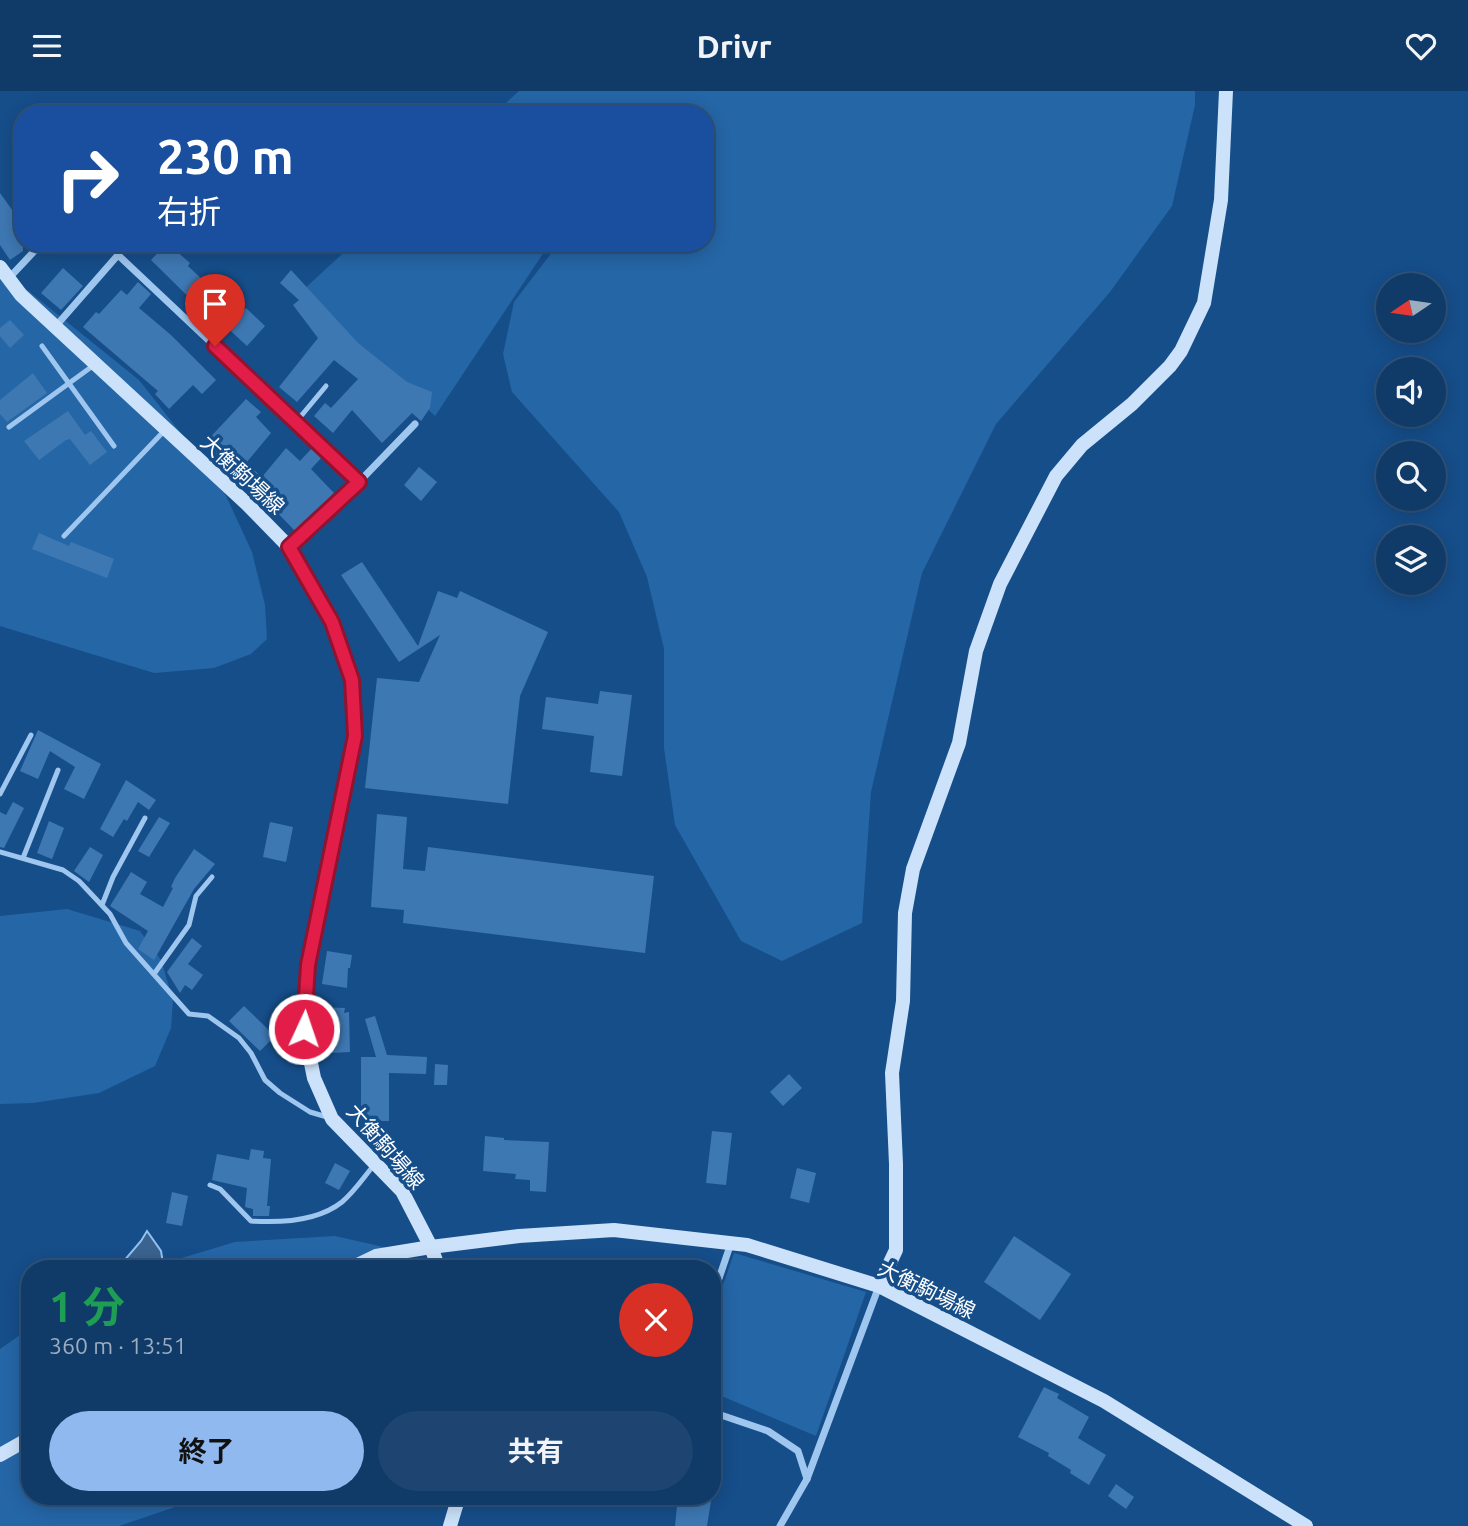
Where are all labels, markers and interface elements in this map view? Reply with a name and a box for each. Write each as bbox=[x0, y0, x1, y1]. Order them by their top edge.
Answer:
icon: menu bbox=[28, 27, 66, 65]
icon: heart bbox=[1402, 27, 1440, 65]
text: Drivr bbox=[696, 28, 772, 64]
text: 230 m bbox=[157, 128, 294, 183]
icon: right bbox=[42, 133, 133, 224]
text: 右折 bbox=[157, 193, 221, 229]
north arrow bbox=[1376, 273, 1446, 343]
map controls bbox=[1376, 273, 1446, 595]
pin bbox=[185, 274, 245, 346]
icon: arrive bbox=[196, 285, 234, 323]
button: sound bbox=[1376, 357, 1446, 427]
street label: 大衡駒場線 bbox=[196, 429, 290, 519]
button: search bbox=[1376, 441, 1446, 511]
button: layers bbox=[1376, 525, 1446, 595]
position arrow bbox=[267, 992, 341, 1066]
street label: 大衡駒場線 bbox=[343, 1099, 429, 1193]
street label: 大衡駒場線 bbox=[875, 1255, 979, 1323]
text: 1 分 bbox=[49, 1283, 125, 1330]
button: close bbox=[619, 1283, 693, 1357]
text: 360 m · 13:51 bbox=[49, 1333, 187, 1358]
button: 終了 bbox=[49, 1411, 364, 1491]
button: 共有 bbox=[378, 1411, 693, 1491]

